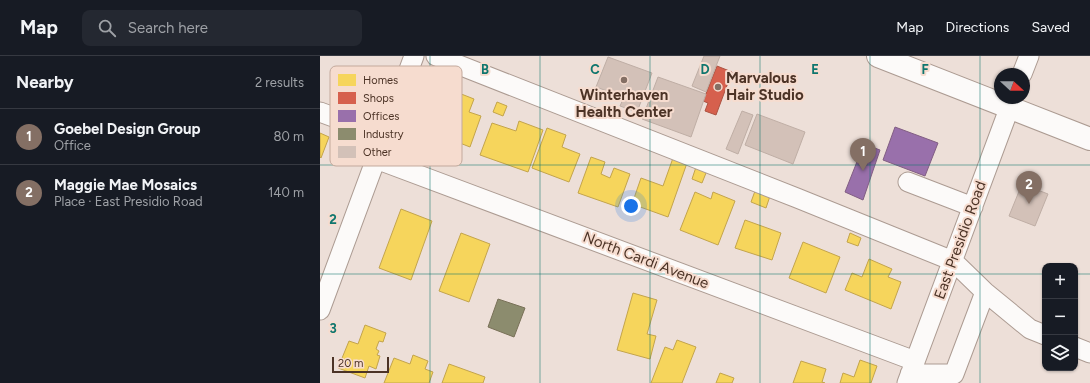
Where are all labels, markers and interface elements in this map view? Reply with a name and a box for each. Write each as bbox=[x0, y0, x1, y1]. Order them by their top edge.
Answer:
search box bbox=[82, 10, 362, 46]
text: Map bbox=[20, 16, 58, 39]
icon: search bbox=[96, 17, 118, 39]
text: Search here bbox=[128, 19, 208, 37]
text: Map bbox=[896, 19, 924, 36]
text: Directions bbox=[946, 19, 1009, 36]
text: Saved bbox=[1031, 19, 1070, 36]
text: B bbox=[481, 62, 489, 77]
text: C bbox=[590, 62, 600, 77]
text: D bbox=[700, 62, 710, 77]
text: E bbox=[811, 62, 819, 77]
text: F bbox=[921, 62, 929, 77]
legend bbox=[330, 66, 462, 166]
north arrow bbox=[994, 68, 1030, 104]
place label: Marvalous Hair Studio bbox=[726, 69, 804, 104]
text: Nearby bbox=[16, 72, 74, 92]
text: Homes bbox=[363, 74, 398, 87]
text: 2 results bbox=[255, 75, 304, 90]
marker: Winterhaven Health Center bbox=[619, 75, 629, 85]
marker: Marvalous Hair Studio bbox=[713, 82, 723, 92]
place label: Winterhaven Health Center bbox=[576, 86, 673, 121]
text: Shops bbox=[363, 92, 394, 105]
text: Offices bbox=[363, 110, 399, 123]
text: Goebel Design Group bbox=[54, 120, 201, 138]
text: Industry bbox=[363, 128, 404, 141]
text: 1 bbox=[26, 129, 32, 144]
text: 80 m bbox=[273, 129, 304, 144]
text: Office bbox=[54, 138, 91, 153]
pin: 1 bbox=[850, 138, 876, 171]
text: Other bbox=[363, 146, 392, 159]
pin: 2 bbox=[1016, 171, 1042, 204]
text: Maggie Mae Mosaics bbox=[54, 176, 197, 194]
street label: East Presidio Road bbox=[930, 178, 990, 302]
text: 2 bbox=[25, 185, 33, 200]
text: 140 m bbox=[268, 185, 304, 200]
text: Place · East Presidio Road bbox=[54, 194, 203, 209]
your location bbox=[621, 196, 641, 216]
text: 2 bbox=[329, 212, 337, 227]
street label: North Cardi Avenue bbox=[581, 228, 711, 292]
map controls bbox=[1042, 263, 1078, 371]
button: + bbox=[1042, 263, 1078, 299]
button: − bbox=[1042, 299, 1078, 335]
text: 3 bbox=[329, 321, 337, 336]
button: layers bbox=[1042, 335, 1078, 371]
scale bar bbox=[332, 355, 389, 374]
text: 20 m bbox=[338, 357, 363, 370]

